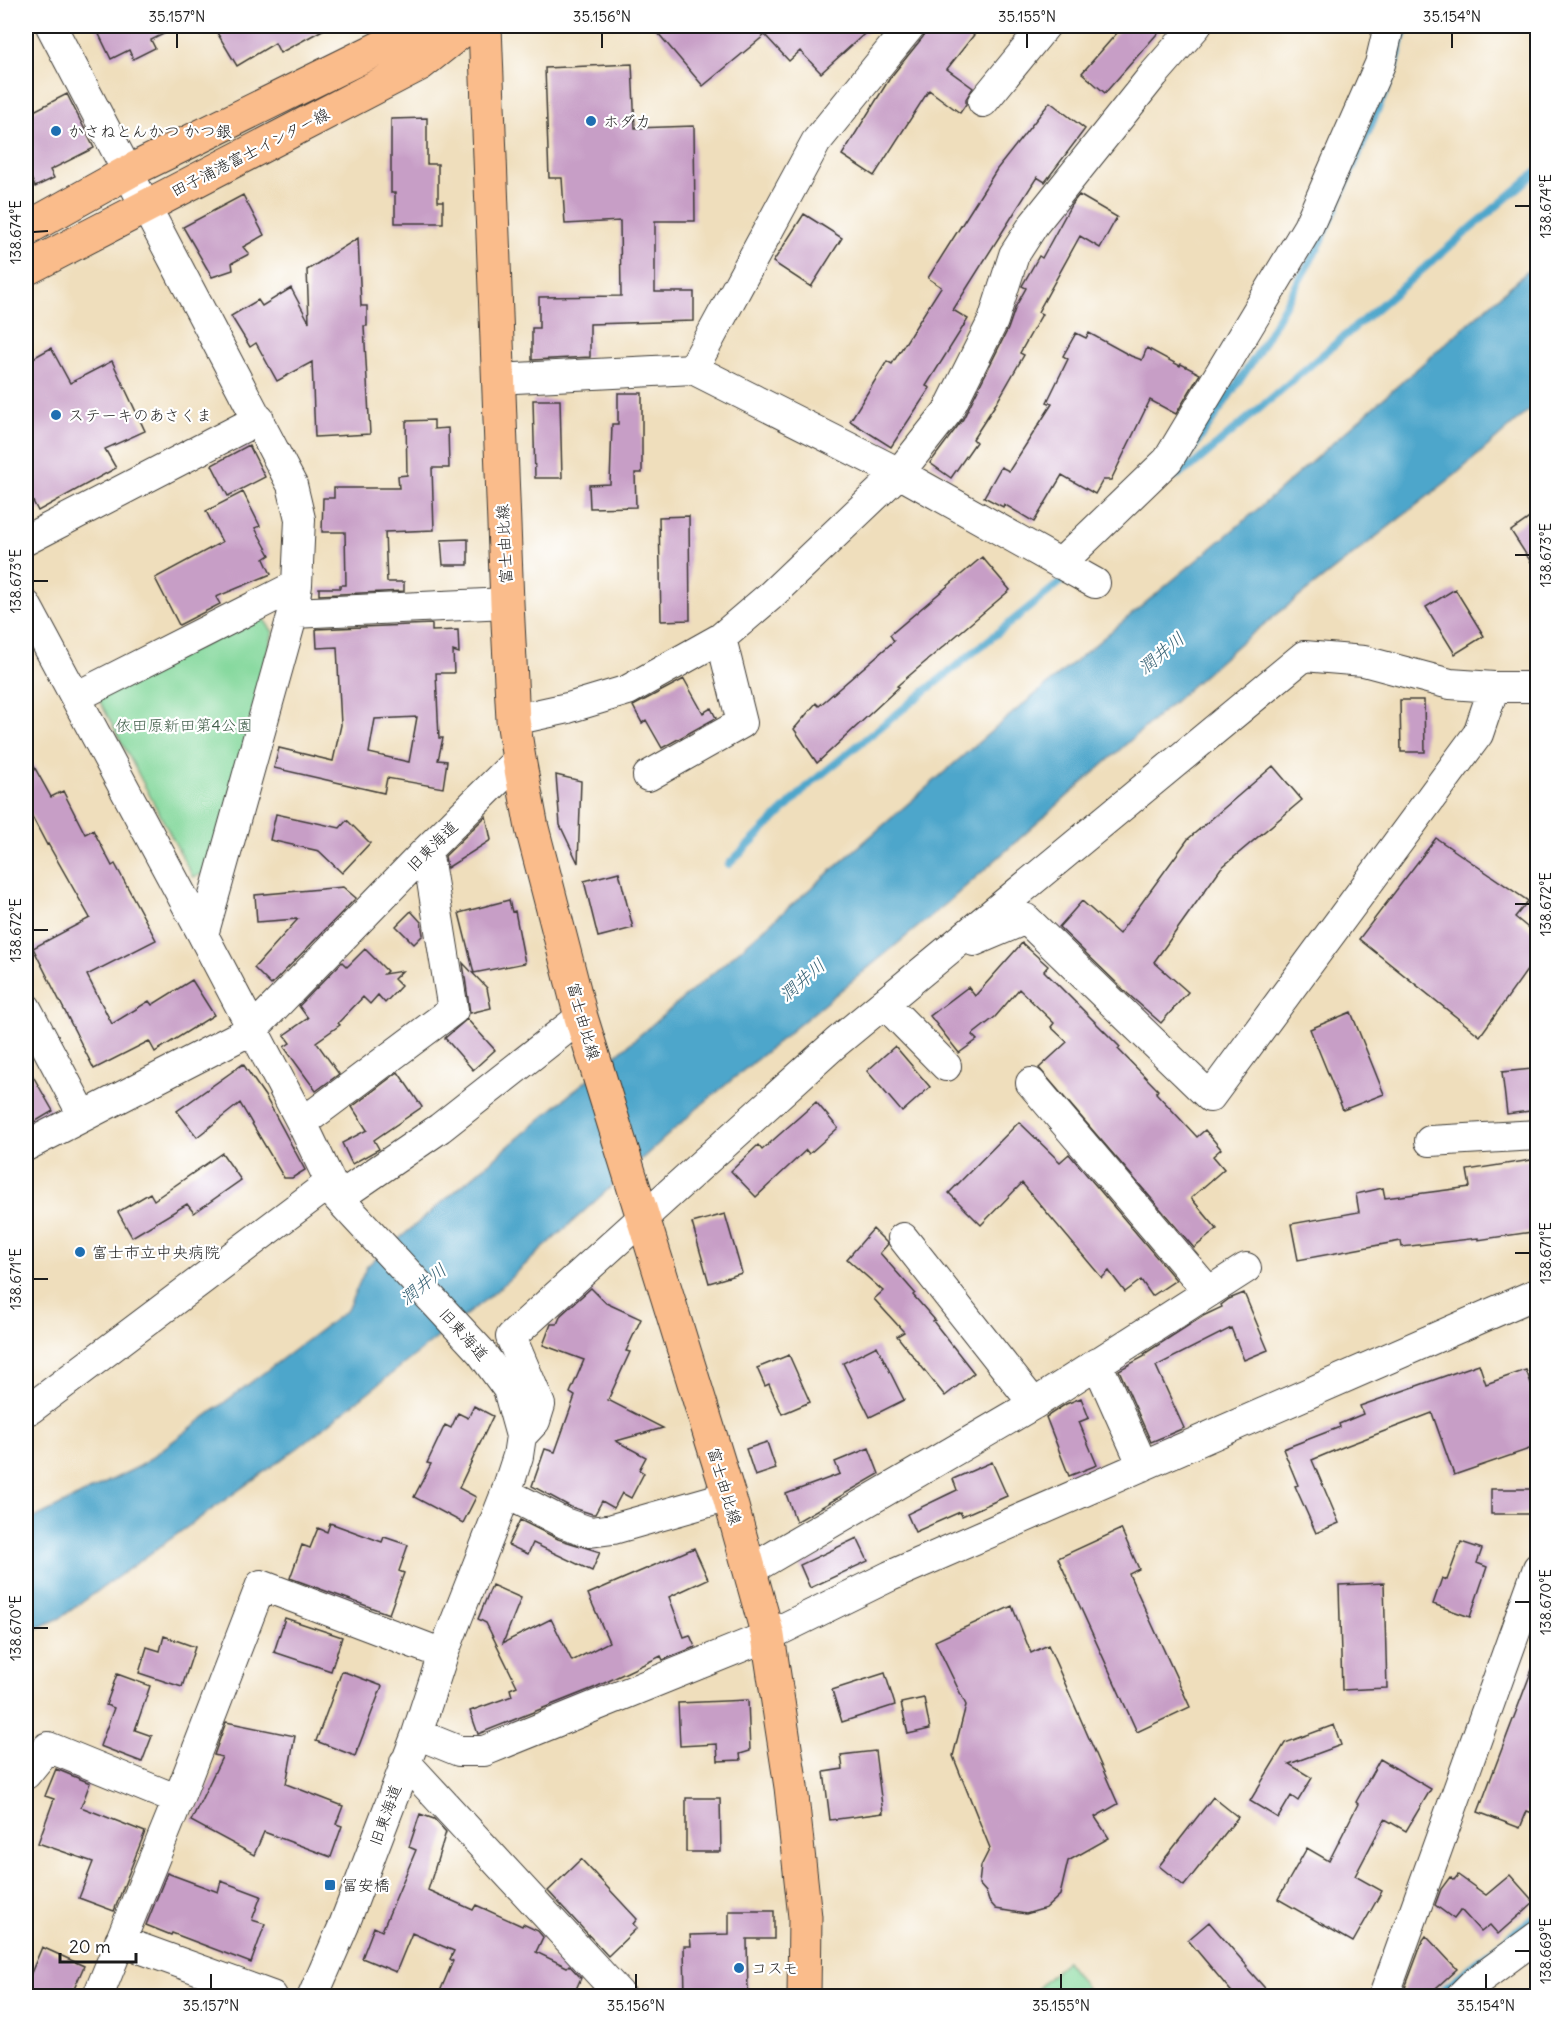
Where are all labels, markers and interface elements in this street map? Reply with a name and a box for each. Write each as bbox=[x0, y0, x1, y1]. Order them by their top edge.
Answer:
text: 35.157°N bbox=[149, 7, 205, 26]
text: 35.156°N bbox=[573, 7, 631, 26]
text: 35.155°N bbox=[998, 7, 1056, 26]
text: 35.154°N bbox=[1423, 7, 1481, 26]
street label: 田子浦港富士インター線 bbox=[167, 103, 333, 201]
place label: ホダカ bbox=[603, 111, 651, 131]
marker: ホダカ bbox=[584, 114, 598, 128]
place label: かさねとんかつ かつ銀 bbox=[68, 121, 232, 141]
marker: かさねとんかつ かつ銀 bbox=[49, 124, 63, 138]
text: 138.674°E bbox=[1536, 174, 1555, 238]
text: 138.674°E bbox=[6, 200, 25, 264]
place label: ステーキのあさくま bbox=[68, 405, 212, 425]
marker: ステーキのあさくま bbox=[49, 408, 63, 422]
street label: 富士由比線 bbox=[492, 504, 516, 584]
text: 138.673°E bbox=[1536, 523, 1555, 587]
text: 138.673°E bbox=[6, 549, 25, 613]
water label: 潤井川 bbox=[1133, 627, 1189, 679]
park label: 依田原新田第4公園 bbox=[115, 715, 253, 735]
street label: 旧東海道 bbox=[402, 816, 462, 876]
text: 138.672°E bbox=[1536, 872, 1555, 936]
text: 138.672°E bbox=[6, 898, 25, 962]
water label: 潤井川 bbox=[774, 954, 830, 1006]
street label: 富士由比線 bbox=[563, 980, 605, 1062]
text: 138.671°E bbox=[1536, 1222, 1555, 1284]
place label: 富士市立中央病院 bbox=[92, 1242, 220, 1262]
marker: 富士市立中央病院 bbox=[73, 1245, 87, 1259]
text: 138.671°E bbox=[6, 1248, 25, 1310]
water label: 潤井川 bbox=[395, 1258, 451, 1310]
street label: 旧東海道 bbox=[435, 1304, 493, 1364]
street label: 富士由比線 bbox=[704, 1445, 746, 1527]
text: 138.670°E bbox=[1536, 1569, 1555, 1635]
text: 138.670°E bbox=[6, 1595, 25, 1661]
street label: 旧東海道 bbox=[365, 1782, 405, 1848]
place label: 冨安橋 bbox=[342, 1875, 390, 1895]
marker: 冨安橋 bbox=[323, 1878, 337, 1892]
text: 138.669°E bbox=[1536, 1918, 1555, 1984]
scale bar bbox=[60, 1926, 136, 1964]
text: 20 m bbox=[69, 1935, 111, 1958]
place label: コスモ bbox=[751, 1958, 798, 1978]
marker: コスモ bbox=[732, 1961, 746, 1975]
text: 35.157°N bbox=[183, 1996, 239, 2015]
text: 35.156°N bbox=[607, 1996, 665, 2015]
text: 35.155°N bbox=[1032, 1996, 1090, 2015]
text: 35.154°N bbox=[1457, 1996, 1515, 2015]

